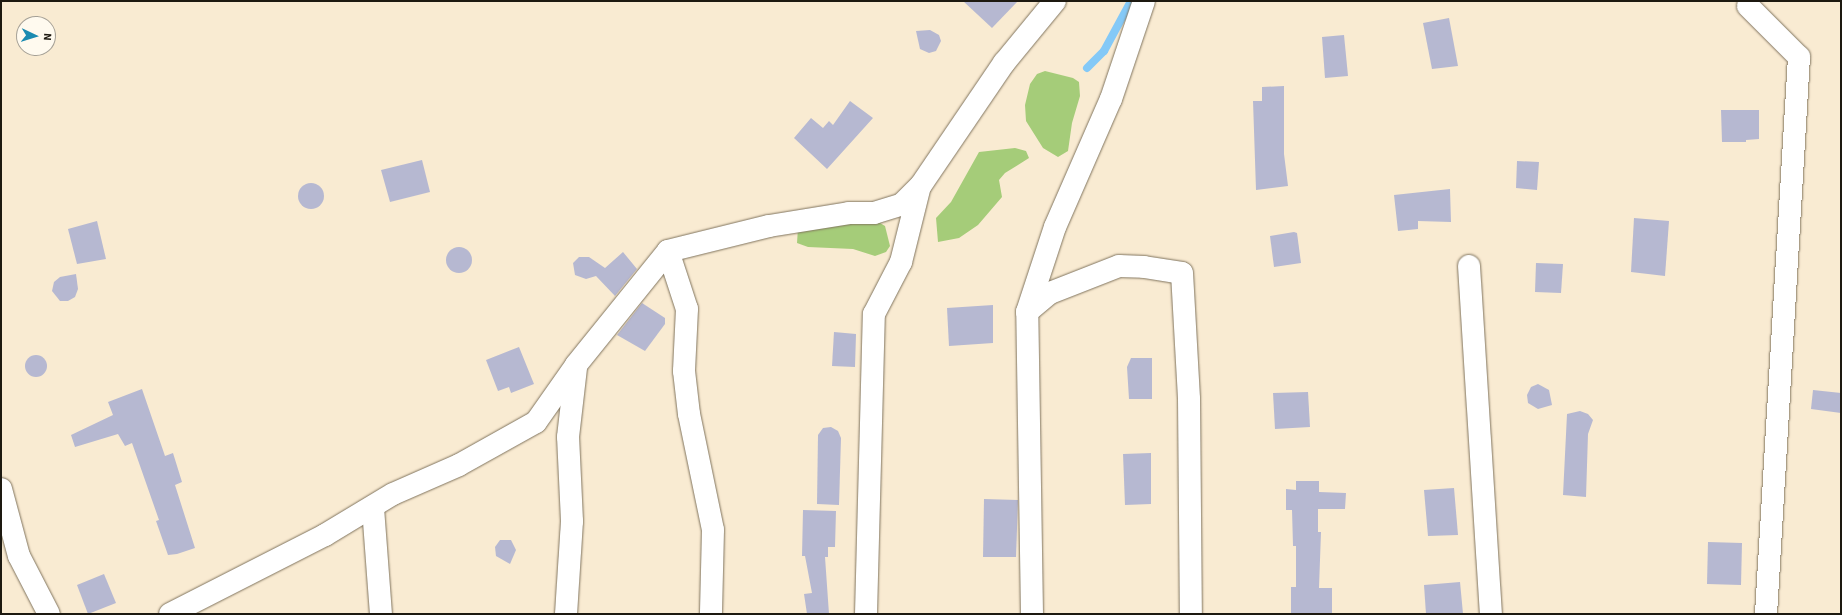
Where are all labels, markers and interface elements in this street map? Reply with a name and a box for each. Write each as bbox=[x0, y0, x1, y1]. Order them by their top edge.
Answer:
north arrow bbox=[16, 16, 56, 56]
text: N bbox=[40, 33, 55, 41]

